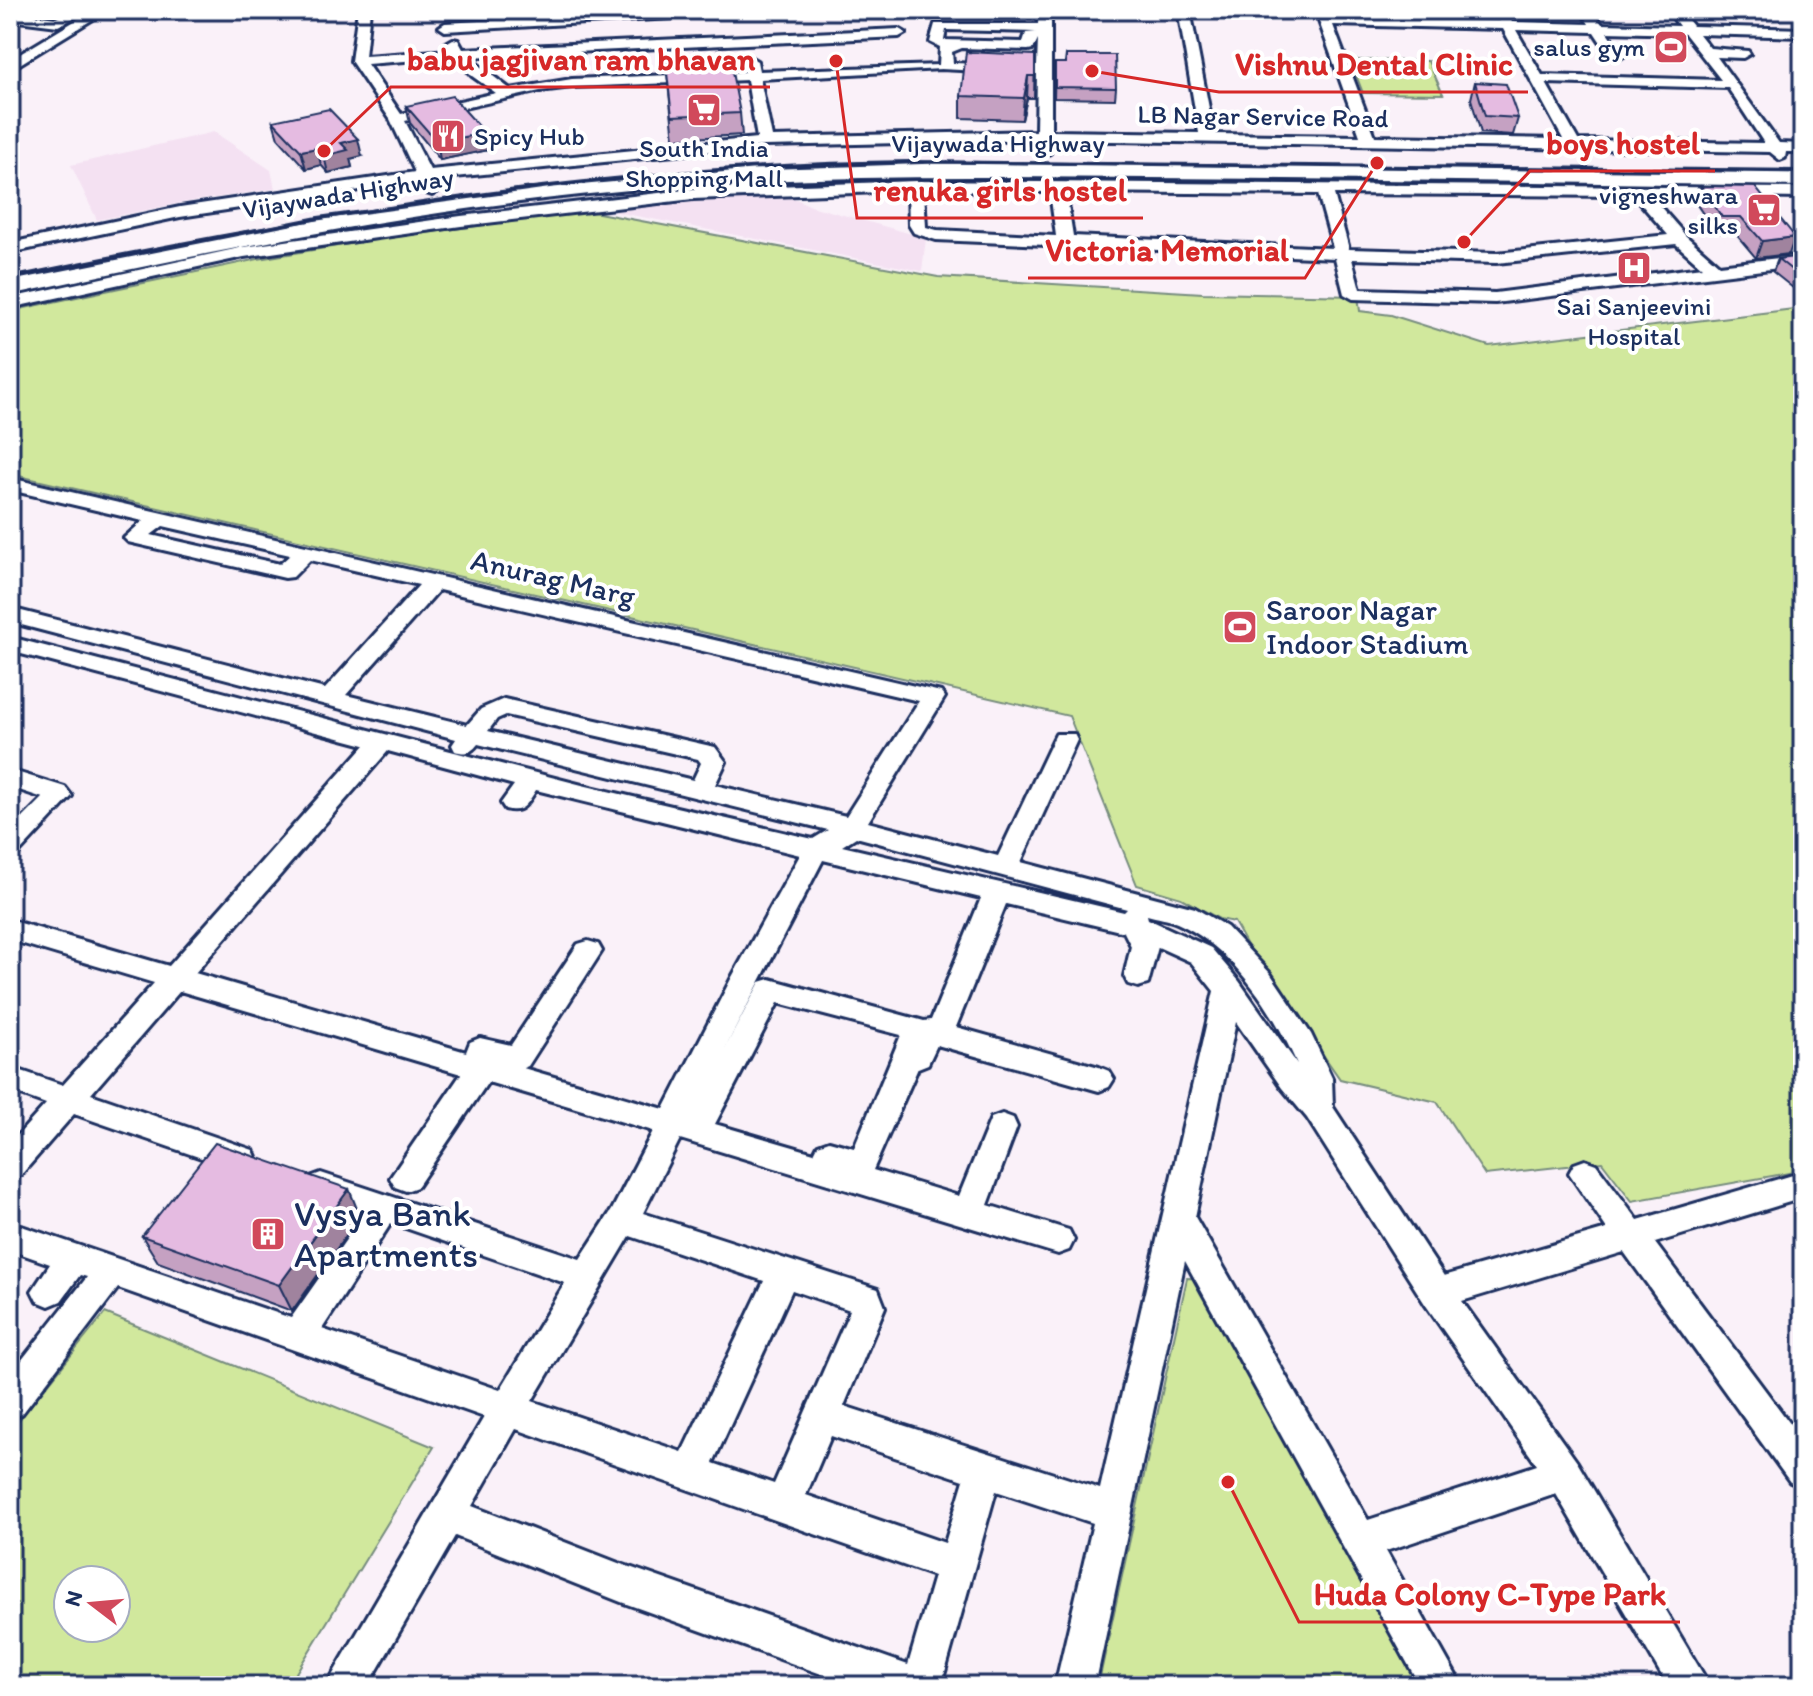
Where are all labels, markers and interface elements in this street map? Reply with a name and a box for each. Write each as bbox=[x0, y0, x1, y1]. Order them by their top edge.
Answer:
sports icon: salus gym bbox=[1652, 28, 1690, 66]
callout: babu jagjivan ram bhavan bbox=[391, 31, 770, 87]
place label: salus gym bbox=[1533, 31, 1645, 63]
callout: Vishnu Dental Clinic bbox=[1219, 36, 1528, 92]
text: babu jagjivan ram bhavan bbox=[407, 40, 756, 78]
text: Vishnu Dental Clinic bbox=[1235, 45, 1513, 83]
supermarket icon: South India Shopping Mall bbox=[685, 91, 723, 129]
street label: LB Nagar Service Road bbox=[1137, 98, 1389, 134]
callout: boys hostel bbox=[1530, 115, 1715, 171]
restaurant icon: Spicy Hub bbox=[429, 117, 467, 155]
place label: Spicy Hub bbox=[474, 120, 585, 152]
text: boys hostel bbox=[1546, 124, 1701, 162]
street label: Vijaywada Highway bbox=[891, 127, 1105, 159]
place label: South India Shopping Mall bbox=[625, 132, 783, 194]
street label: Vijaywada Highway bbox=[240, 161, 456, 225]
callout: renuka girls hostel bbox=[857, 162, 1143, 218]
text: renuka girls hostel bbox=[873, 171, 1128, 209]
place label: vigneshwara silks bbox=[1599, 179, 1738, 241]
supermarket icon: vigneshwara silks bbox=[1745, 191, 1783, 229]
callout: Victoria Memorial bbox=[1028, 222, 1305, 278]
text: Victoria Memorial bbox=[1045, 231, 1290, 269]
hospital icon: Sai Sanjeevini Hospital bbox=[1615, 249, 1653, 287]
place label: Sai Sanjeevini Hospital bbox=[1557, 290, 1711, 352]
street label: Anurag Marg bbox=[467, 541, 639, 615]
place label: Saroor Nagar Indoor Stadium bbox=[1266, 591, 1469, 662]
sports icon: Saroor Nagar Indoor Stadium bbox=[1221, 608, 1259, 646]
place label: Vysya Bank Apartments bbox=[294, 1192, 478, 1276]
building icon: Vysya Bank Apartments bbox=[249, 1215, 287, 1253]
north arrow bbox=[52, 1564, 132, 1644]
callout: Huda Colony C-Type Park bbox=[1299, 1566, 1680, 1622]
text: Huda Colony C-Type Park bbox=[1314, 1575, 1666, 1613]
text: N bbox=[58, 1588, 88, 1609]

